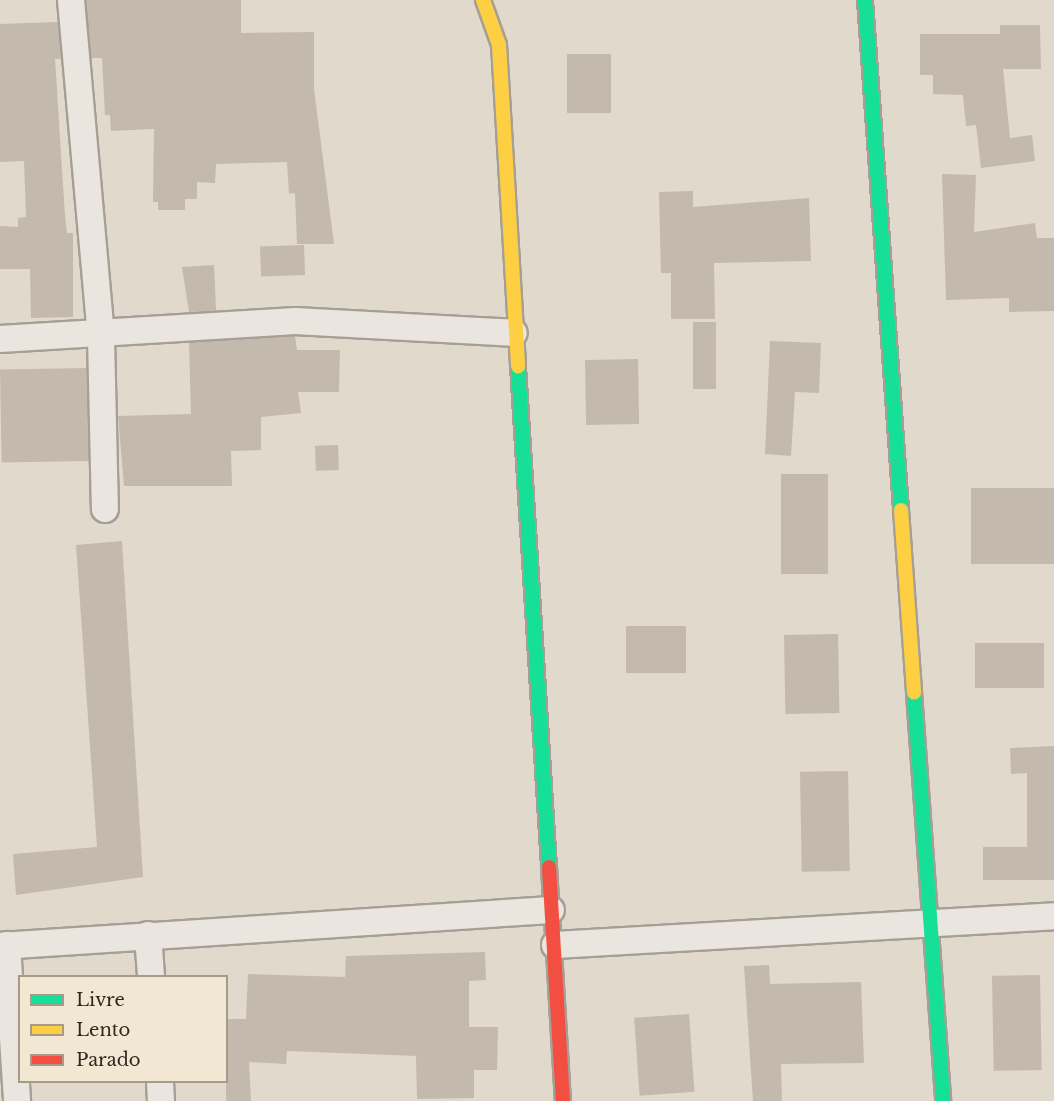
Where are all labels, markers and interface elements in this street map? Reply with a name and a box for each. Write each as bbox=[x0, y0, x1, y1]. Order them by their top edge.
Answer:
legend bbox=[18, 975, 228, 1083]
text: Livre bbox=[76, 989, 125, 1011]
text: Lento bbox=[76, 1019, 130, 1041]
text: Parado bbox=[76, 1049, 141, 1071]

